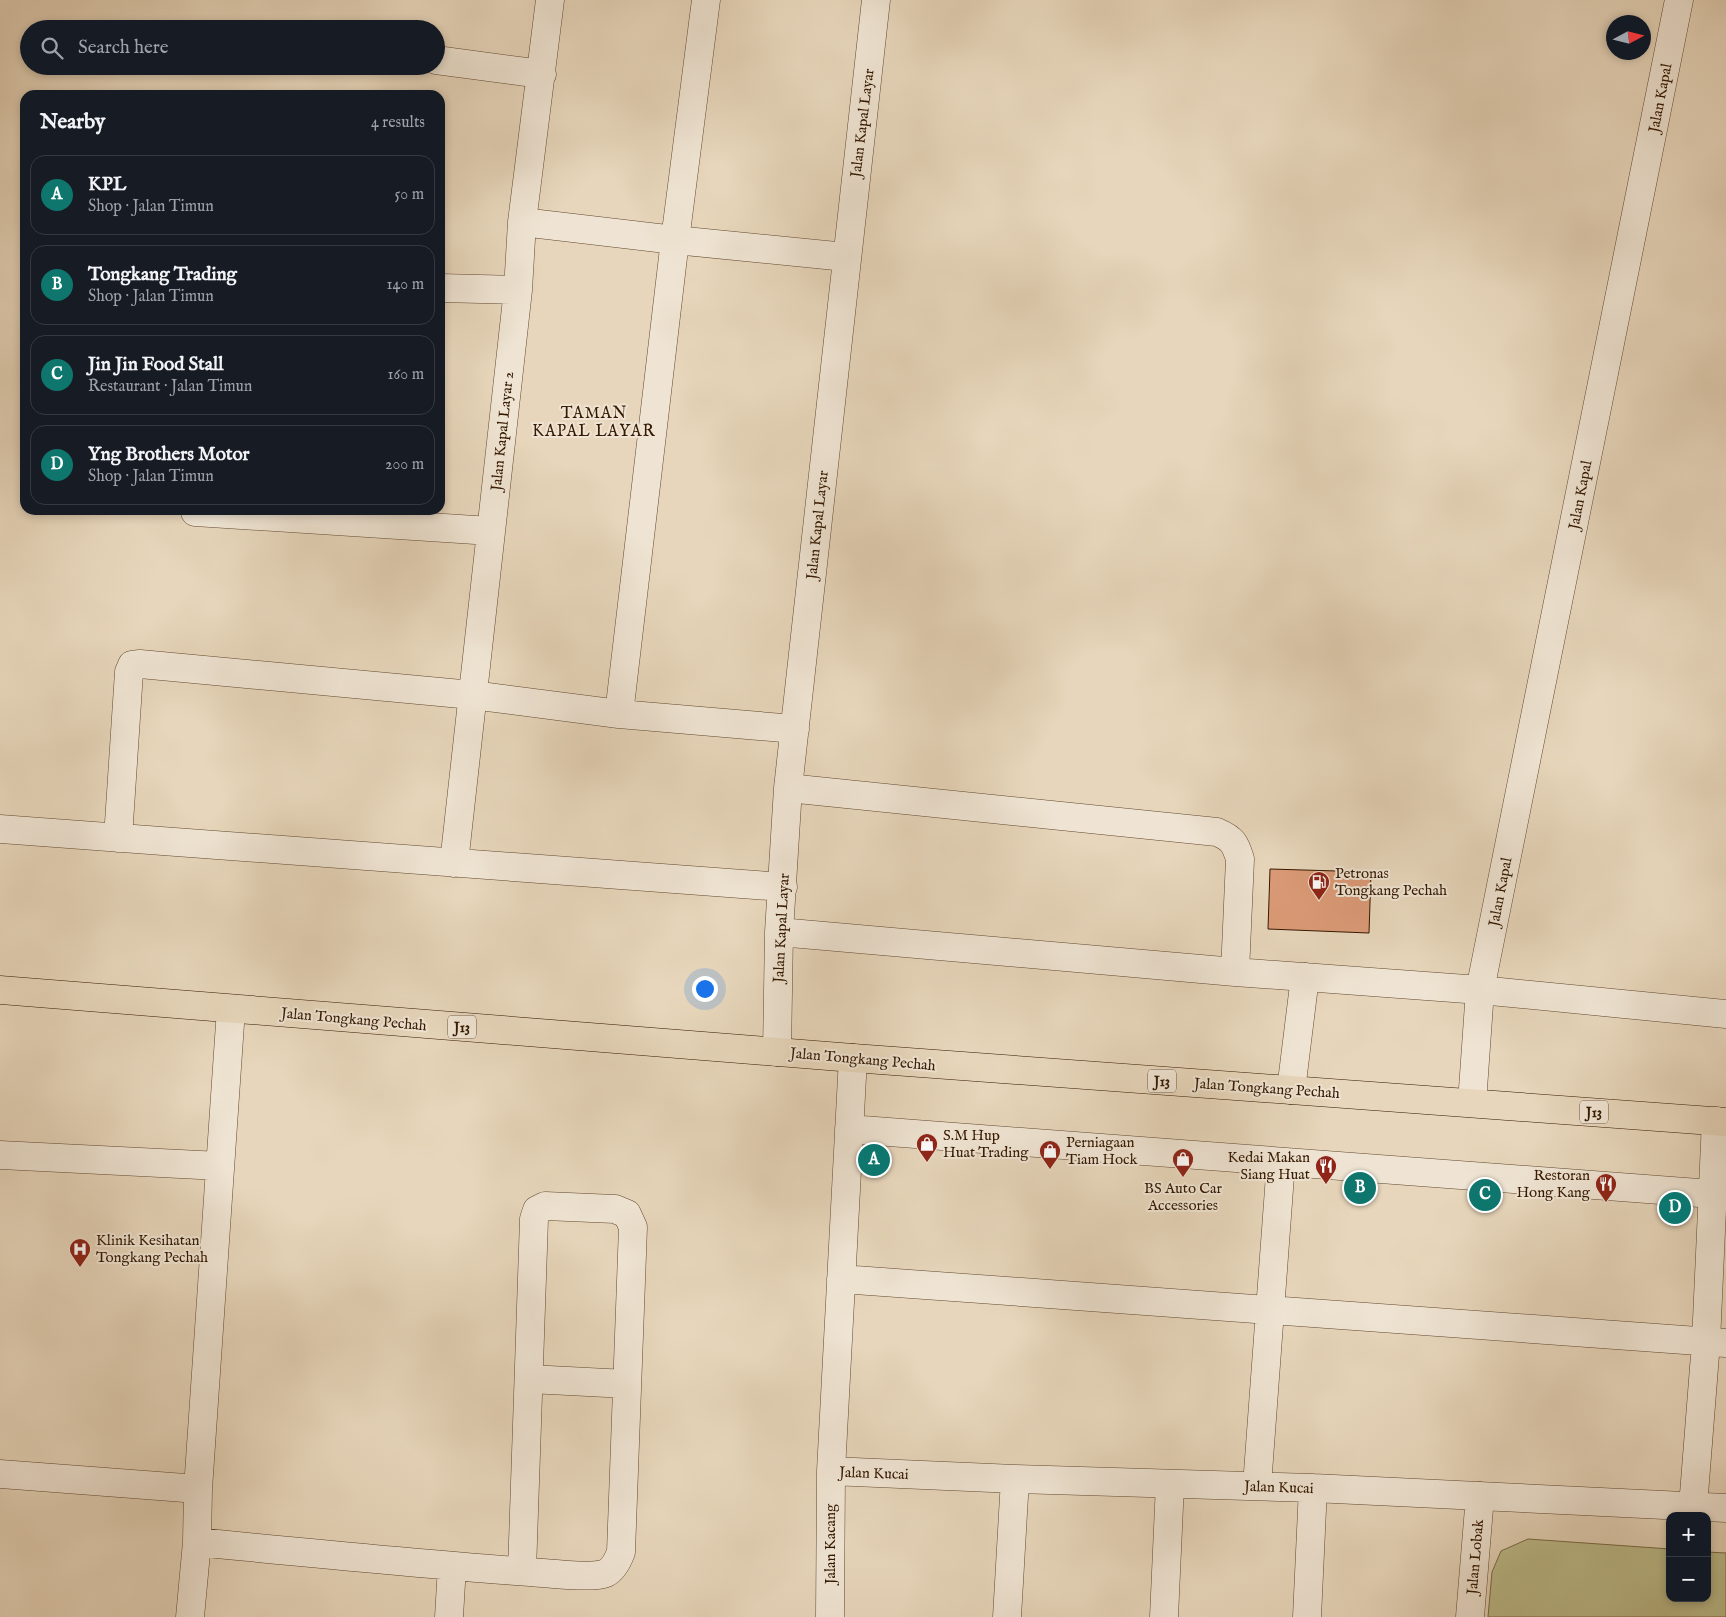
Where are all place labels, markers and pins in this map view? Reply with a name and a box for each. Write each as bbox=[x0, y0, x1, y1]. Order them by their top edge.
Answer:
place label: Petronas Tongkang Pechah bbox=[1335, 864, 1447, 900]
fuel station icon: Petronas Tongkang Pechah bbox=[1307, 870, 1331, 901]
place label: S.M Hup Huat Trading bbox=[943, 1126, 1029, 1162]
shop icon: S.M Hup Huat Trading bbox=[915, 1132, 939, 1163]
place label: Perniagaan Tiam Hock bbox=[1066, 1133, 1138, 1169]
shop icon: Perniagaan Tiam Hock bbox=[1038, 1139, 1062, 1170]
pin: A bbox=[858, 1141, 890, 1179]
shop icon: BS Auto Car Accessories bbox=[1171, 1147, 1195, 1178]
place label: Kedai Makan Siang Huat bbox=[1227, 1148, 1310, 1184]
restaurant icon: Kedai Makan Siang Huat bbox=[1314, 1154, 1338, 1185]
place label: Restoran Hong Kang bbox=[1516, 1166, 1591, 1202]
pin: B bbox=[1344, 1169, 1376, 1207]
restaurant icon: Restoran Hong Kang bbox=[1594, 1172, 1618, 1203]
pin: C bbox=[1469, 1176, 1501, 1214]
place label: BS Auto Car Accessories bbox=[1144, 1179, 1222, 1215]
pin: D bbox=[1659, 1189, 1691, 1227]
place label: Klinik Kesihatan Tongkang Pechah bbox=[96, 1231, 208, 1267]
hospital icon: Klinik Kesihatan Tongkang Pechah bbox=[68, 1237, 92, 1268]

